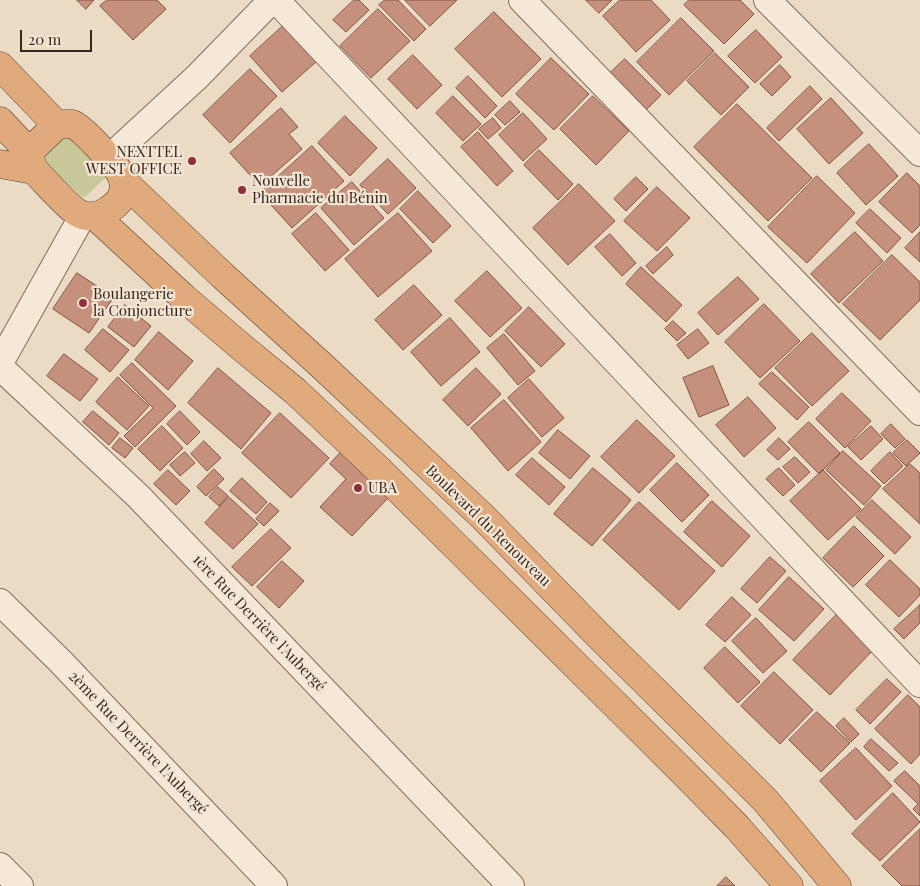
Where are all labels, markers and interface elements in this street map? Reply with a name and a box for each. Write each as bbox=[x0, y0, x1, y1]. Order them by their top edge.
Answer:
scale bar bbox=[22, 20, 95, 52]
text: 20 m bbox=[28, 29, 61, 49]
place label: NEXTTEL WEST OFFICE bbox=[86, 143, 182, 178]
marker: NEXTTEL WEST OFFICE bbox=[186, 155, 198, 167]
place label: Nouvelle Pharmacie du Bénin bbox=[252, 172, 388, 207]
marker: Nouvelle Pharmacie du Bénin bbox=[236, 184, 248, 196]
place label: Boulangerie la Conjoncture bbox=[93, 285, 192, 320]
marker: Boulangerie la Conjoncture bbox=[77, 297, 89, 309]
street label: Boulevard du Renouveau bbox=[422, 462, 554, 590]
place label: UBA bbox=[368, 479, 397, 497]
marker: UBA bbox=[352, 482, 364, 494]
street label: 1ère Rue Derrière l'Aubergé bbox=[189, 550, 329, 696]
street label: 2ème Rue Derrière l'Aubergé bbox=[65, 667, 211, 819]

